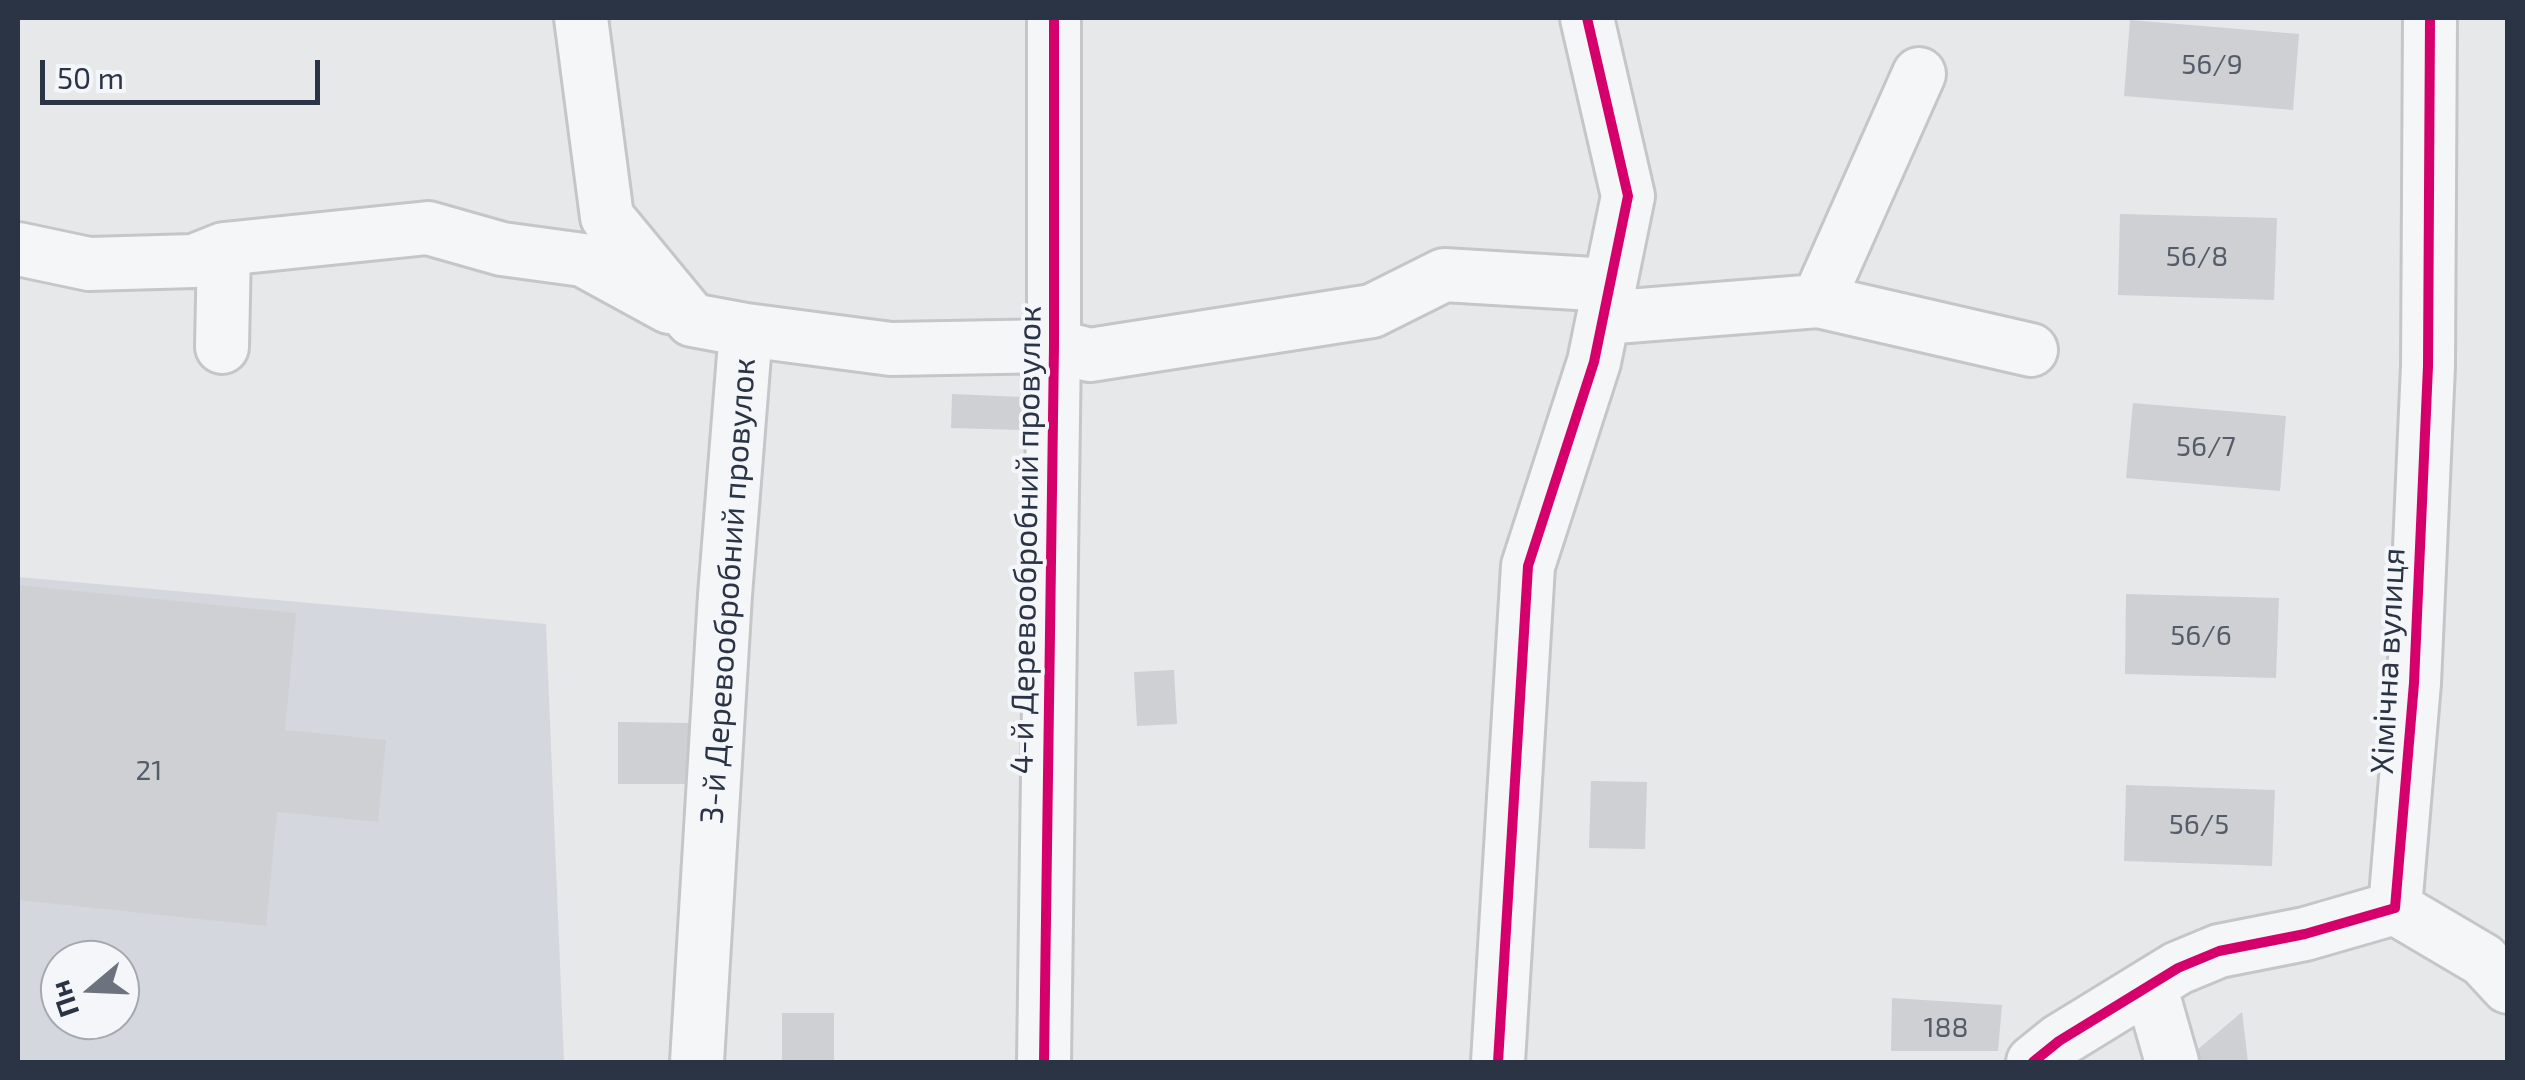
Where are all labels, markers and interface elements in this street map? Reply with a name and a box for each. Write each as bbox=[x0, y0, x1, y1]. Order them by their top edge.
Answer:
scale bar bbox=[45, 40, 325, 102]
house number: 56/9 bbox=[2181, 48, 2243, 82]
text: 50 m bbox=[57, 59, 124, 95]
house number: 56/8 bbox=[2166, 240, 2228, 274]
street label: 4-й Деревообробний провулок bbox=[1003, 305, 1049, 775]
street label: 3-й Деревообробний провулок bbox=[693, 357, 763, 825]
house number: 56/7 bbox=[2176, 430, 2236, 464]
street label: Хімічна вулиця bbox=[2363, 547, 2413, 775]
house number: 56/6 bbox=[2170, 619, 2232, 653]
house number: 21 bbox=[136, 754, 162, 788]
house number: 56/5 bbox=[2169, 808, 2229, 842]
north arrow bbox=[40, 940, 140, 1040]
text: Пн bbox=[42, 976, 86, 1022]
house number: 188 bbox=[1923, 1011, 1969, 1045]

